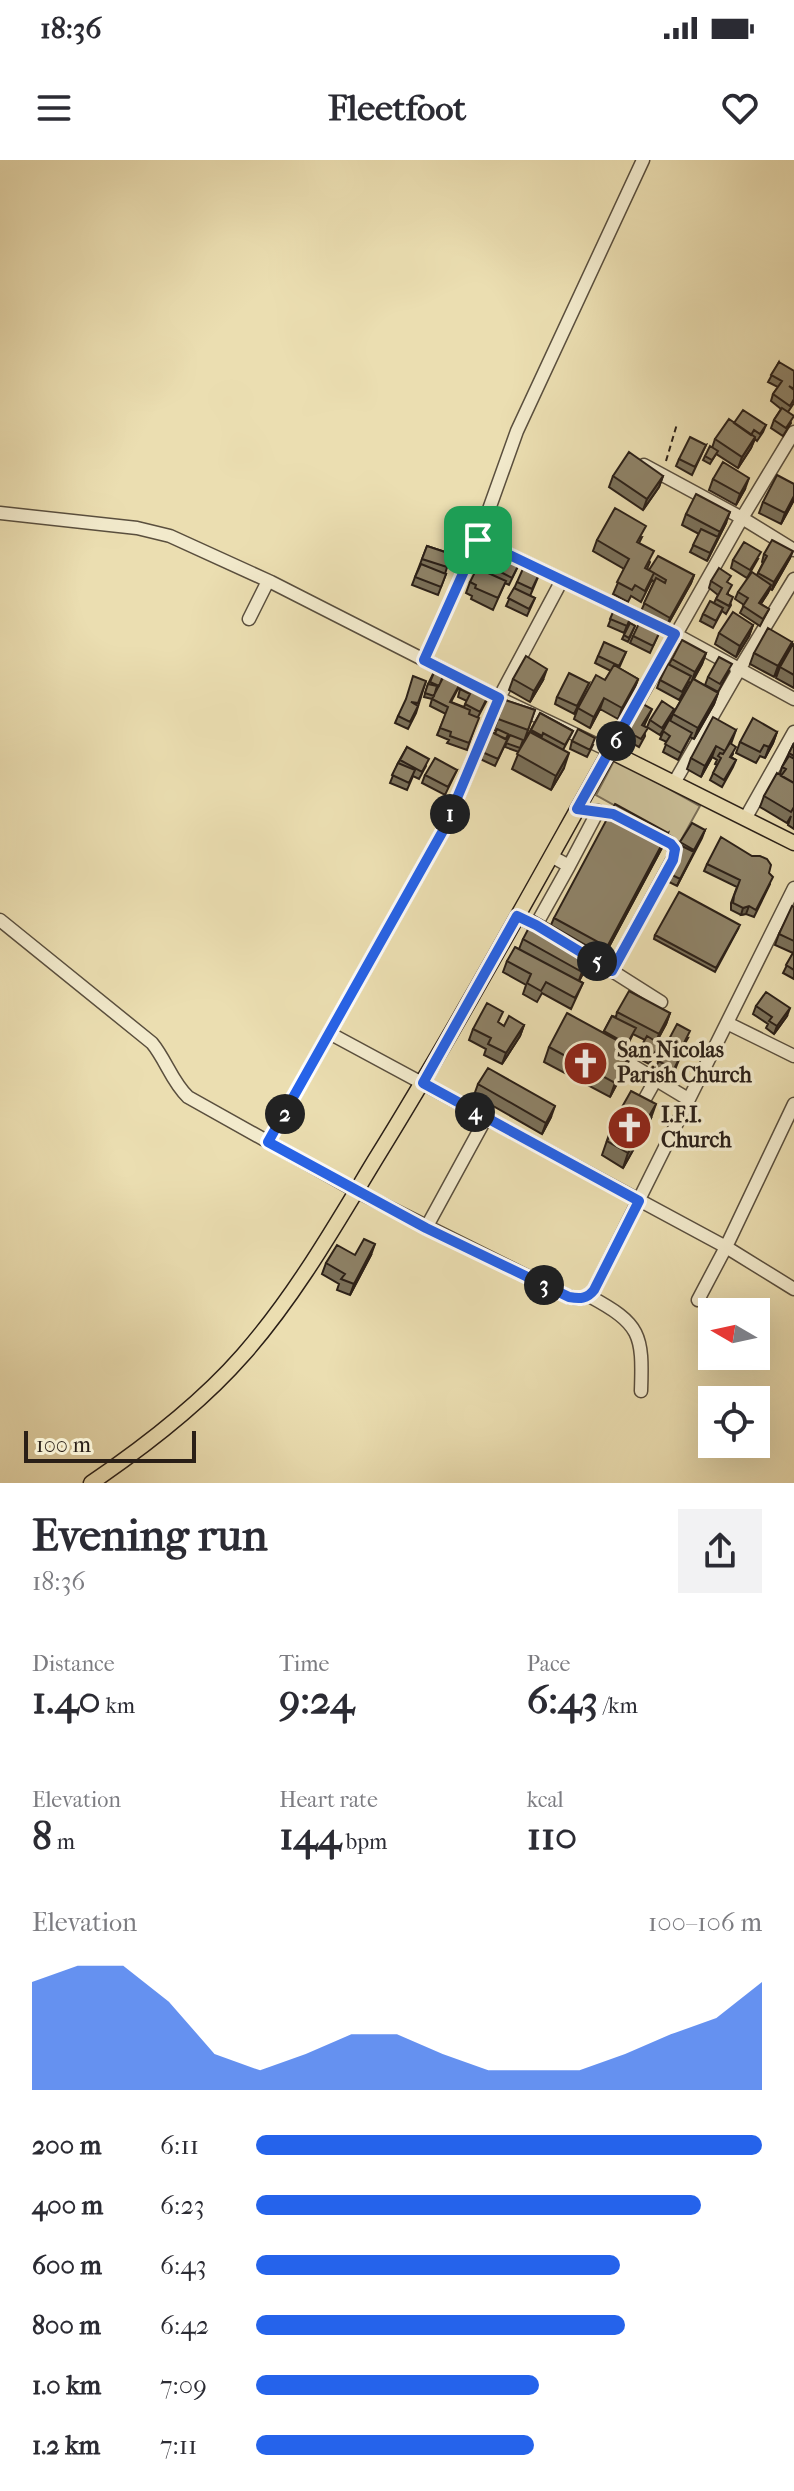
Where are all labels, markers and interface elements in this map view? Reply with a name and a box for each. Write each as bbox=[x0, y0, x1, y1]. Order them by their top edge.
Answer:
text: 18:36 bbox=[40, 11, 102, 46]
icon: menu bbox=[32, 86, 76, 130]
icon: heart bbox=[718, 86, 762, 130]
text: Fleetfoot bbox=[328, 87, 466, 129]
pin bbox=[444, 506, 512, 574]
icon: arrive bbox=[456, 518, 500, 562]
pin: 6 bbox=[596, 721, 636, 761]
text: 6 bbox=[610, 728, 622, 754]
pin: 1 bbox=[430, 794, 470, 834]
text: 1 bbox=[446, 801, 454, 827]
pin: 5 bbox=[577, 941, 617, 981]
text: 5 bbox=[592, 948, 602, 974]
place label: San Nicolas Parish Church bbox=[617, 1037, 752, 1088]
church icon: San Nicolas Parish Church bbox=[562, 1039, 610, 1087]
pin: 4 bbox=[455, 1092, 495, 1132]
pin: 2 bbox=[265, 1094, 305, 1134]
text: 4 bbox=[469, 1099, 482, 1125]
text: 2 bbox=[279, 1101, 291, 1127]
place label: I.F.I. Church bbox=[661, 1102, 732, 1153]
church icon: I.F.I. Church bbox=[606, 1104, 654, 1152]
pin: 3 bbox=[524, 1265, 564, 1305]
text: 3 bbox=[539, 1272, 549, 1298]
north arrow bbox=[698, 1298, 770, 1370]
map controls bbox=[698, 1298, 770, 1458]
button: locate bbox=[698, 1386, 770, 1458]
scale bar bbox=[24, 1427, 196, 1463]
text: 100 m bbox=[36, 1432, 91, 1458]
button: share bbox=[678, 1509, 762, 1593]
text: Evening run bbox=[32, 1510, 267, 1561]
text: 18:36 bbox=[32, 1566, 85, 1597]
text: Distance bbox=[32, 1651, 115, 1677]
text: Time bbox=[279, 1651, 329, 1677]
text: Pace bbox=[527, 1651, 570, 1677]
text: 1.40 bbox=[32, 1677, 101, 1723]
text: 9:24 bbox=[279, 1677, 354, 1723]
text: 6:43 bbox=[527, 1677, 598, 1723]
text: km bbox=[101, 1693, 135, 1719]
text: /km bbox=[598, 1693, 638, 1719]
text: Elevation bbox=[32, 1787, 121, 1813]
text: Heart rate bbox=[279, 1787, 378, 1813]
text: kcal bbox=[527, 1787, 564, 1813]
text: 8 bbox=[32, 1813, 52, 1859]
text: 144 bbox=[279, 1813, 341, 1859]
text: 110 bbox=[527, 1813, 577, 1859]
text: m bbox=[52, 1829, 75, 1855]
text: bpm bbox=[341, 1829, 387, 1855]
text: Elevation bbox=[32, 1907, 137, 1938]
text: 100–106 m bbox=[648, 1907, 762, 1938]
text: 200 m bbox=[32, 2130, 101, 2161]
text: 6:11 bbox=[160, 2130, 199, 2161]
text: 400 m bbox=[32, 2190, 103, 2221]
text: 6:23 bbox=[160, 2190, 204, 2221]
text: 600 m bbox=[32, 2250, 102, 2281]
text: 6:43 bbox=[160, 2250, 206, 2281]
text: 800 m bbox=[32, 2310, 101, 2341]
text: 6:42 bbox=[160, 2310, 209, 2341]
text: 1.0 km bbox=[32, 2370, 101, 2401]
text: 7:09 bbox=[160, 2370, 207, 2401]
text: 1.2 km bbox=[32, 2430, 100, 2461]
text: 7:11 bbox=[160, 2430, 197, 2461]

